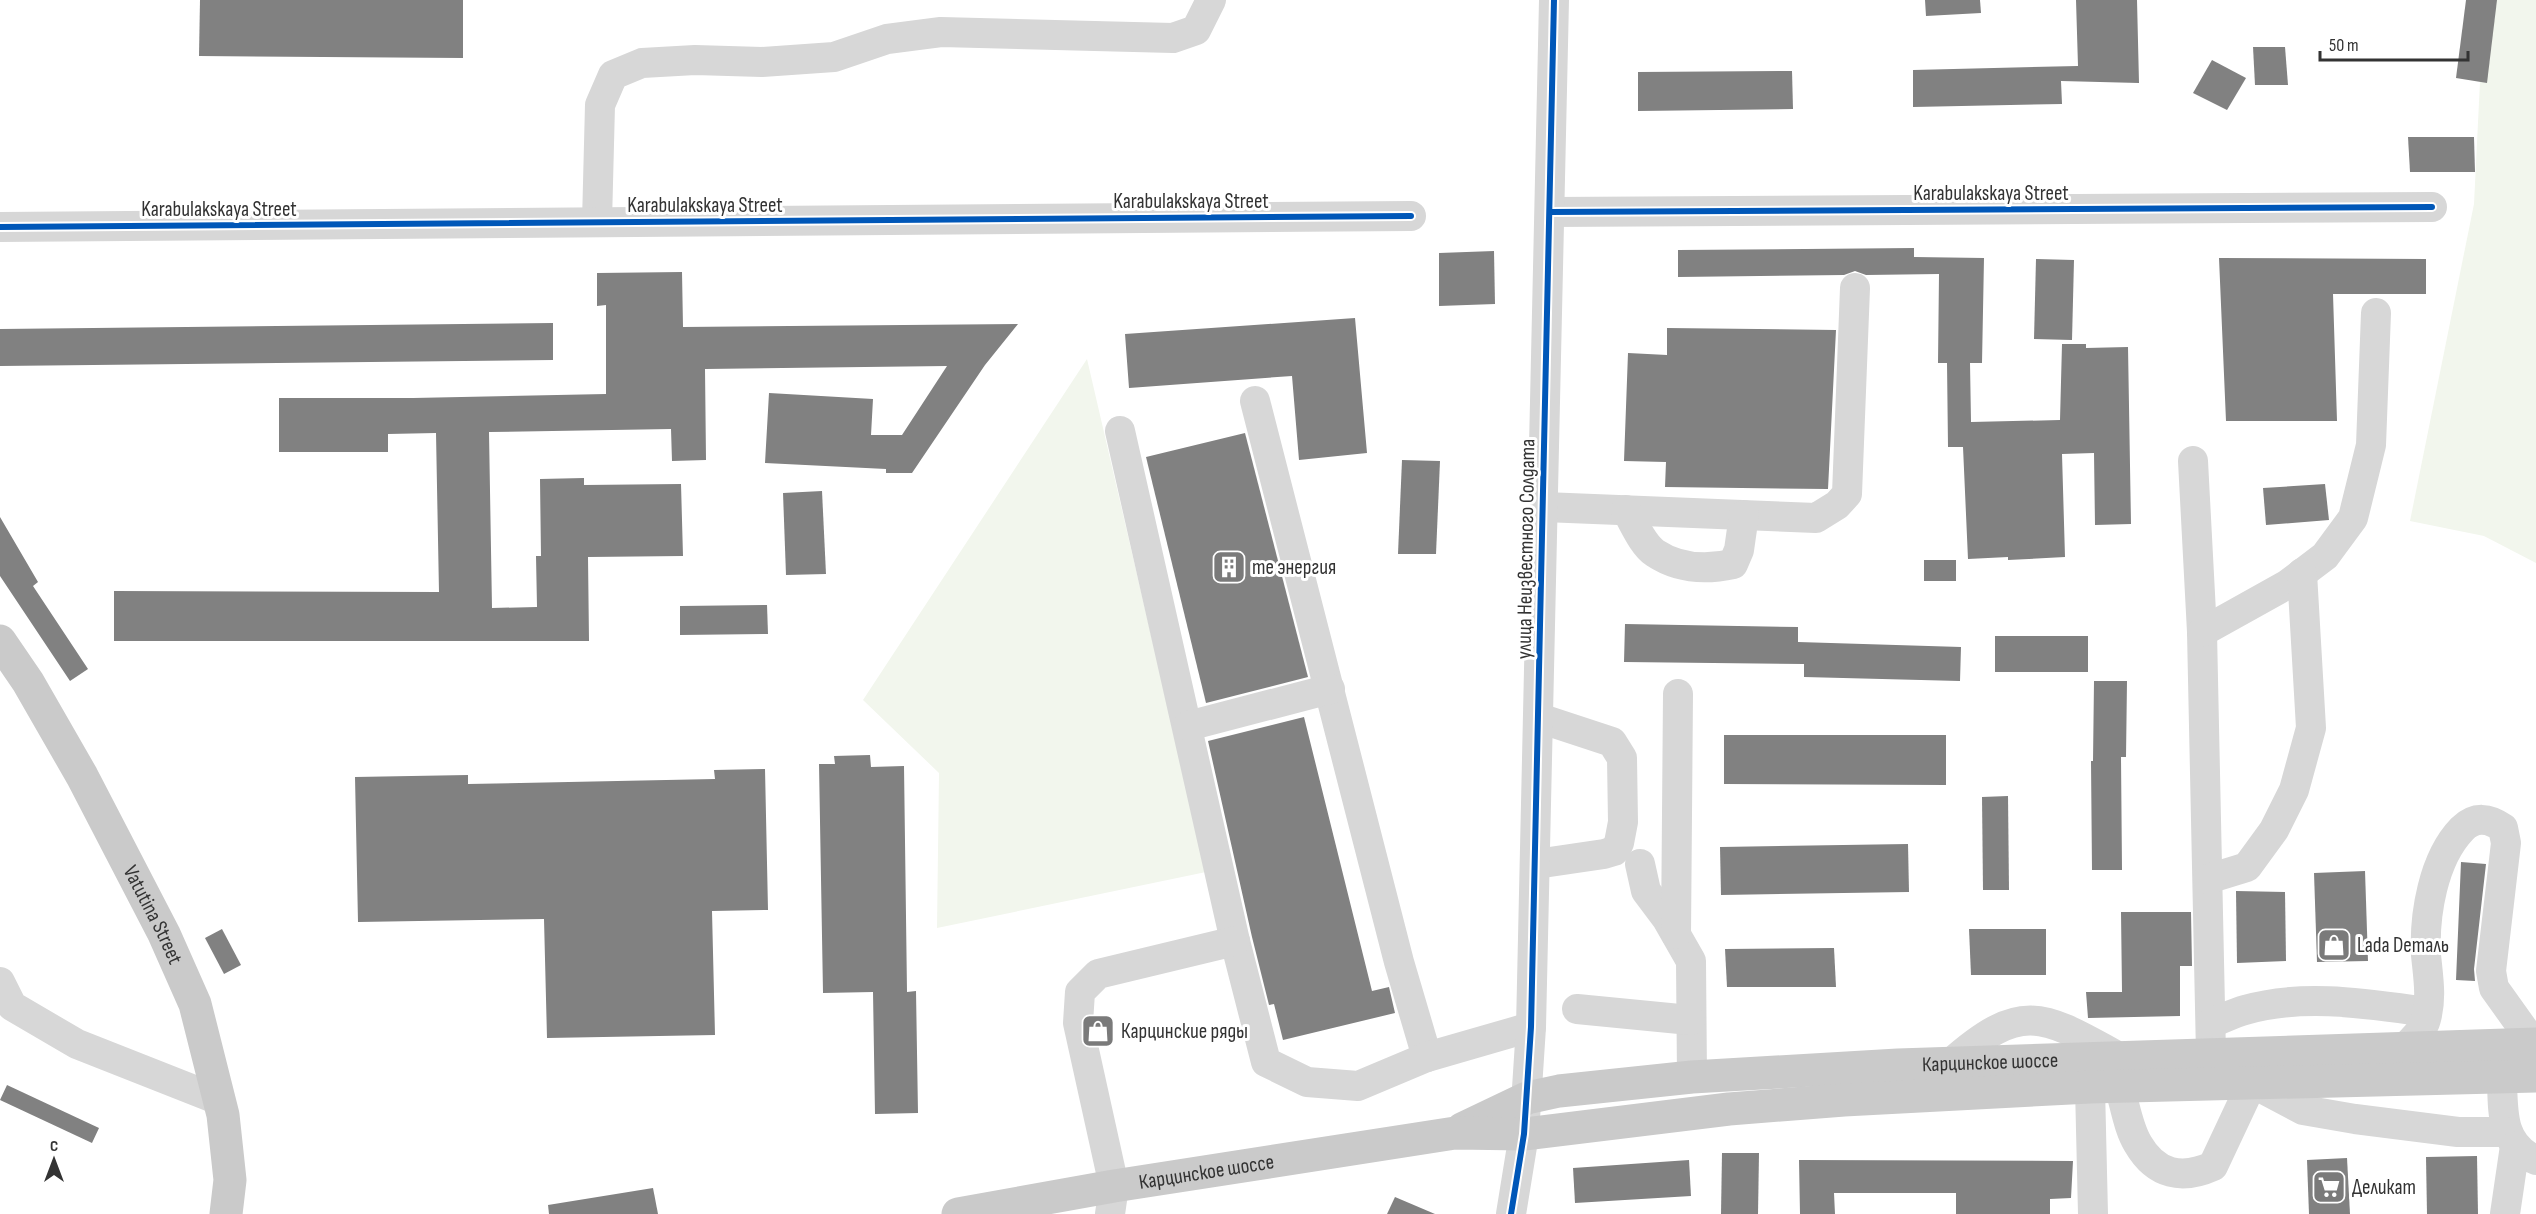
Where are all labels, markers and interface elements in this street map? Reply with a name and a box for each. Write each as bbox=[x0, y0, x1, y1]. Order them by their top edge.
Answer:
scale bar bbox=[2320, 24, 2468, 62]
text: 50 m bbox=[2329, 35, 2359, 56]
street label: Karabulakskaya Street bbox=[1913, 181, 2069, 206]
street label: Karabulakskaya Street bbox=[1113, 189, 1269, 214]
street label: Karabulakskaya Street bbox=[627, 193, 783, 218]
street label: Karabulakskaya Street bbox=[141, 197, 297, 222]
street label: улица Неизвестного Солдата bbox=[1512, 439, 1540, 659]
building icon: те энергия bbox=[1211, 549, 1247, 585]
place label: те энергия bbox=[1252, 555, 1336, 580]
street label: Vatutina Street bbox=[118, 861, 188, 968]
shop icon: Lada Dеталь bbox=[2316, 927, 2352, 963]
place label: Lada Dеталь bbox=[2357, 933, 2449, 958]
shop icon: Карцинские ряды bbox=[1080, 1013, 1116, 1049]
place label: Карцинские ряды bbox=[1121, 1019, 1248, 1044]
street label: Карцинское шоссе bbox=[1922, 1047, 2059, 1077]
north arrow bbox=[24, 1130, 84, 1190]
text: С bbox=[50, 1137, 58, 1156]
street label: Карцинское шоссе bbox=[1137, 1149, 1276, 1194]
supermarket icon: Деликат bbox=[2311, 1169, 2347, 1205]
place label: Деликат bbox=[2352, 1175, 2416, 1200]

